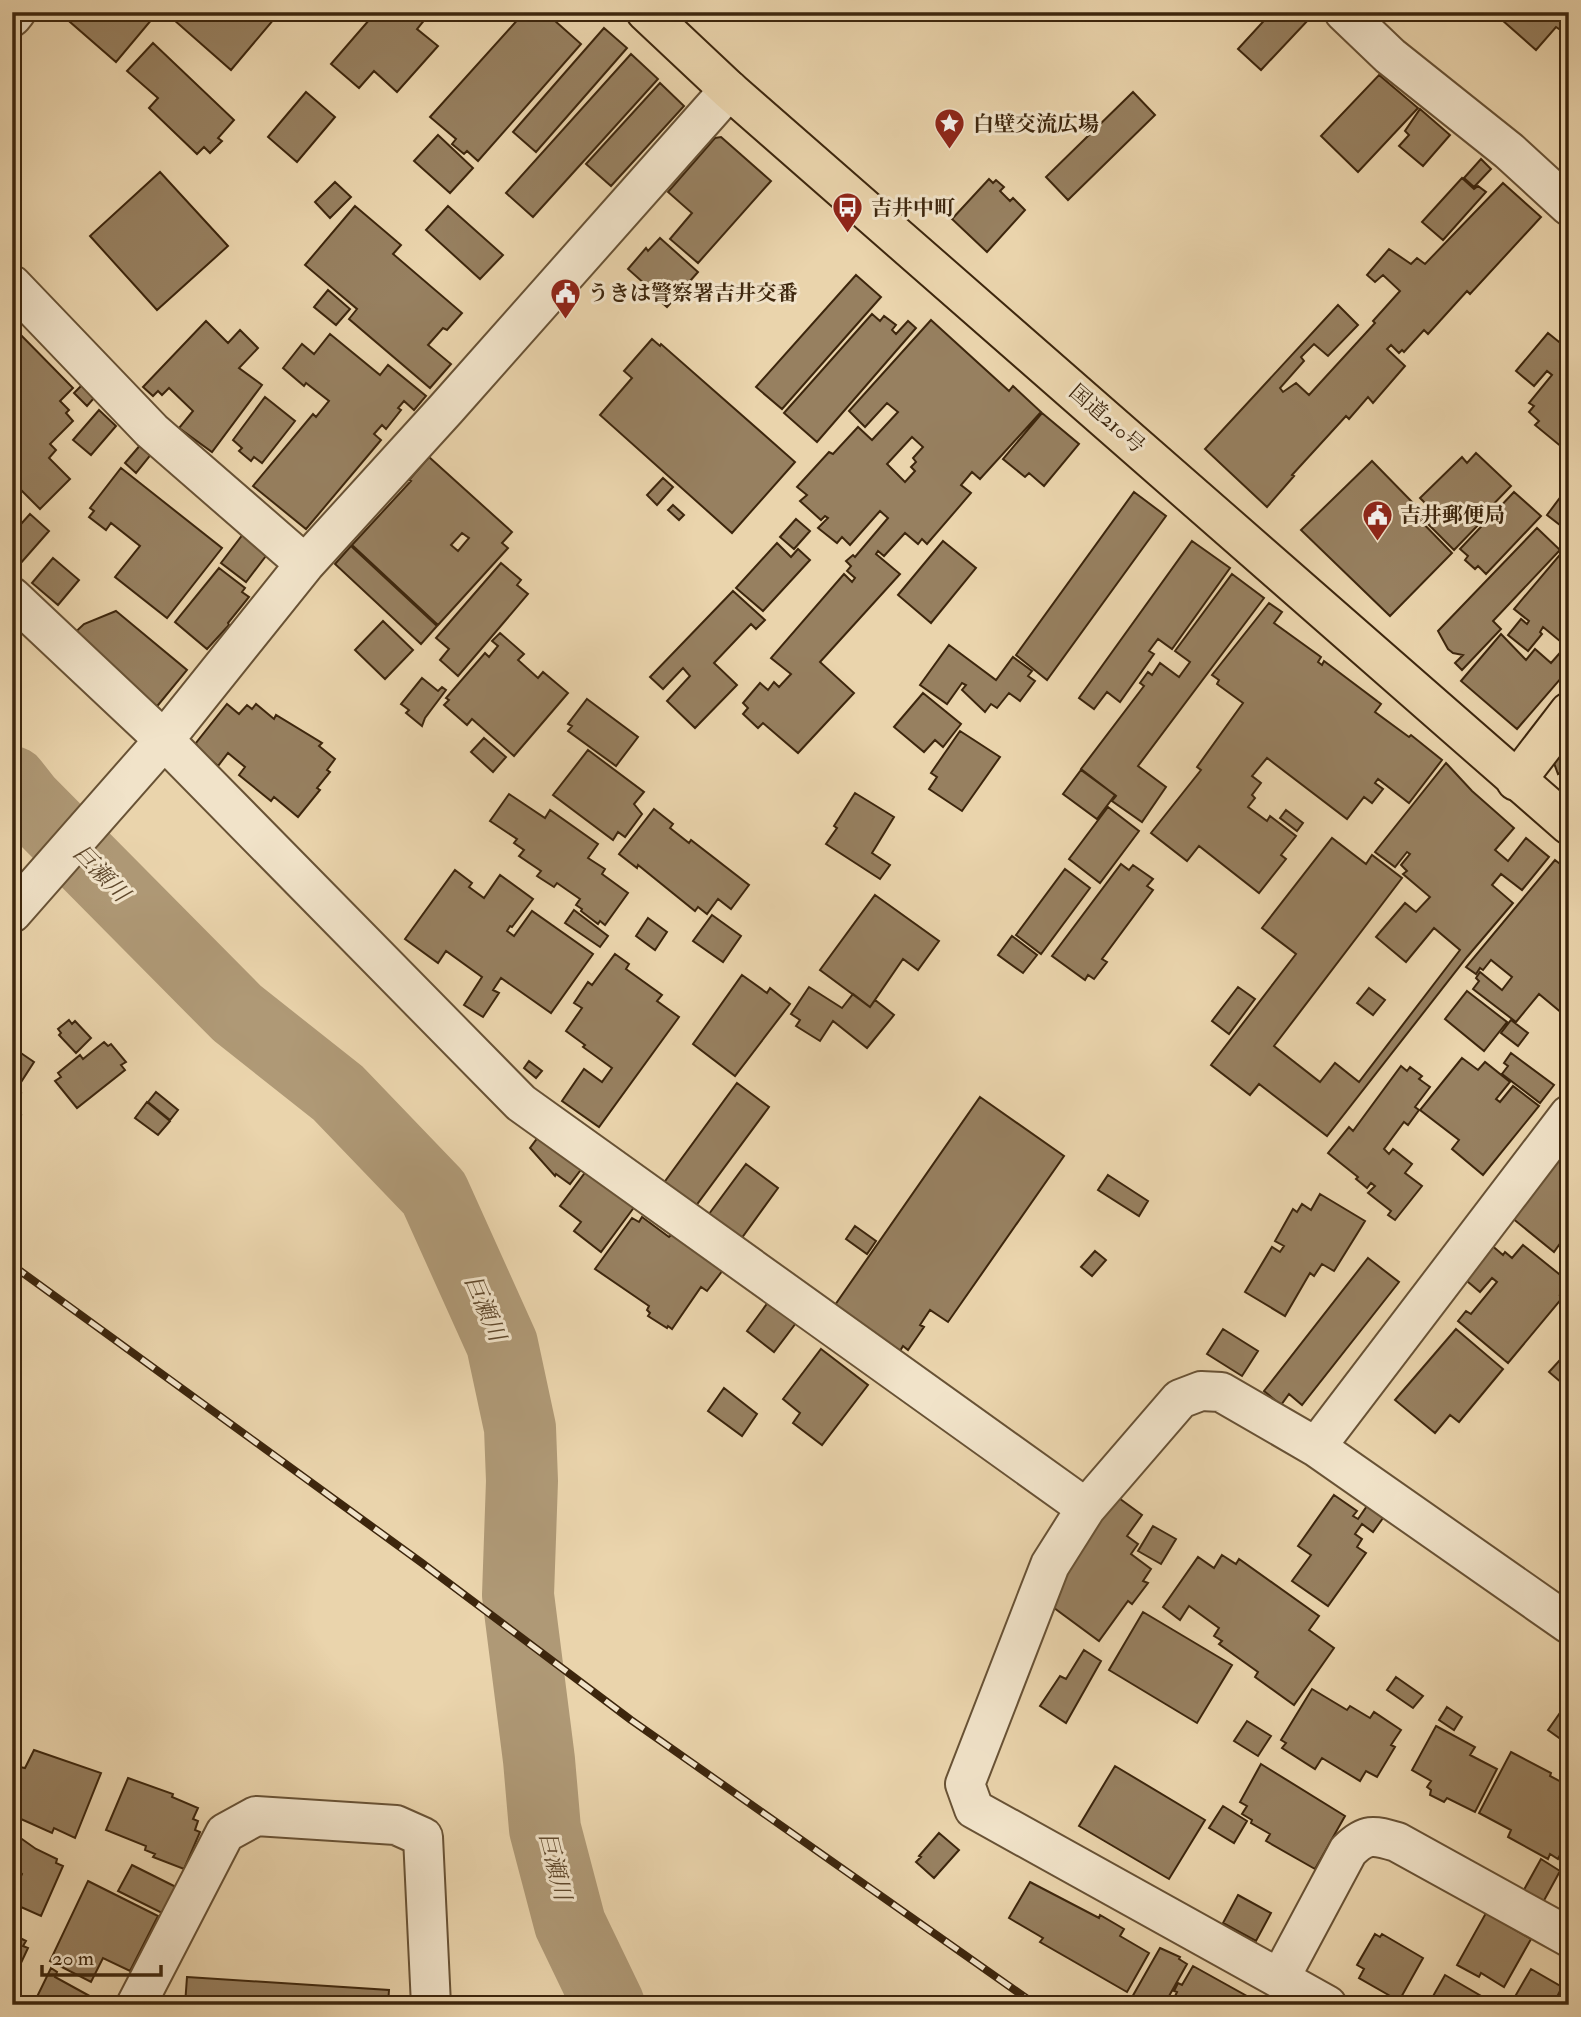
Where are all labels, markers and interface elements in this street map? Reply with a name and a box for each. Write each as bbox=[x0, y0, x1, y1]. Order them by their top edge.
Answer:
place icon: 白壁交流広場 bbox=[933, 107, 967, 151]
place label: 白壁交流広場 bbox=[973, 111, 1099, 138]
bus stop icon: 吉井中町 bbox=[831, 191, 865, 235]
place label: 吉井中町 bbox=[871, 195, 955, 222]
public building icon: うきは警察署吉井交番 bbox=[548, 276, 582, 320]
place label: うきは警察署吉井交番 bbox=[588, 280, 798, 307]
street label: 国道210号 bbox=[1064, 379, 1150, 459]
public building icon: 吉井郵便局 bbox=[1360, 498, 1394, 542]
place label: 吉井郵便局 bbox=[1400, 502, 1505, 529]
water label: 巨瀬川 bbox=[67, 838, 137, 910]
water label: 巨瀬川 bbox=[458, 1271, 513, 1348]
water label: 巨瀬川 bbox=[533, 1829, 578, 1906]
scale bar bbox=[42, 1933, 161, 1977]
text: 20 m bbox=[52, 1945, 94, 1972]

